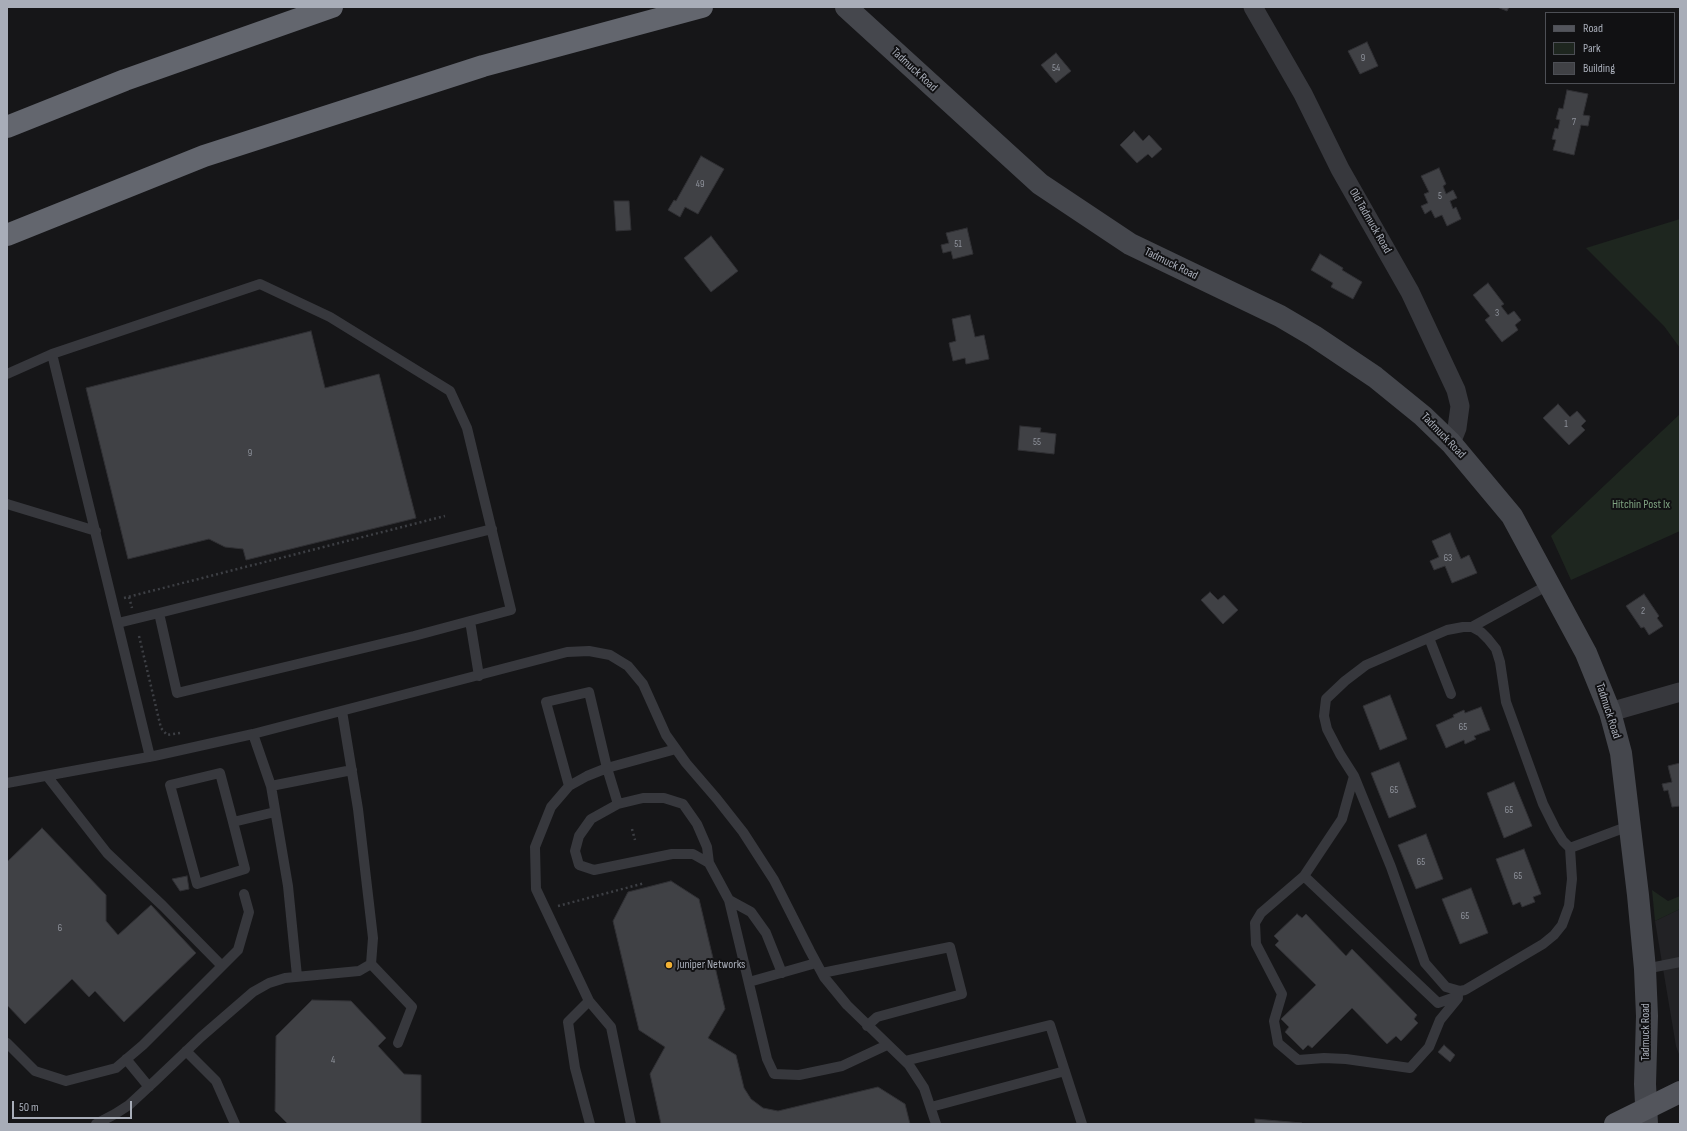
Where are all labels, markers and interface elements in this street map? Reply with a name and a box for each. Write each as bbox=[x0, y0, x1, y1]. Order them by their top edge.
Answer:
legend bbox=[1545, 12, 1675, 84]
text: Road bbox=[1583, 21, 1603, 36]
text: Park bbox=[1583, 41, 1601, 56]
street label: Tadmuck Road bbox=[888, 45, 940, 95]
house number: 9 bbox=[1361, 52, 1365, 64]
text: Building bbox=[1583, 61, 1615, 76]
house number: 54 bbox=[1052, 62, 1060, 74]
house number: 7 bbox=[1572, 116, 1576, 128]
house number: 49 bbox=[696, 178, 704, 190]
street label: Old Tadmuck Road bbox=[1346, 186, 1394, 256]
house number: 5 bbox=[1438, 190, 1442, 202]
house number: 51 bbox=[954, 238, 962, 250]
street label: Tadmuck Road bbox=[1142, 245, 1200, 283]
house number: 3 bbox=[1495, 307, 1499, 319]
street label: Tadmuck Road bbox=[1418, 410, 1468, 462]
house number: 1 bbox=[1564, 418, 1568, 430]
house number: 55 bbox=[1033, 436, 1041, 448]
house number: 9 bbox=[248, 447, 252, 459]
park label: Hitchin Post Ix bbox=[1612, 498, 1670, 512]
house number: 63 bbox=[1444, 552, 1452, 564]
house number: 2 bbox=[1641, 605, 1645, 617]
street label: Tadmuck Road bbox=[1592, 681, 1624, 741]
house number: 65 bbox=[1459, 721, 1467, 733]
house number: 65 bbox=[1390, 784, 1398, 796]
house number: 65 bbox=[1505, 804, 1513, 816]
house number: 65 bbox=[1417, 856, 1425, 868]
house number: 65 bbox=[1514, 870, 1522, 882]
house number: 65 bbox=[1461, 910, 1469, 922]
house number: 6 bbox=[58, 922, 62, 934]
place label: Juniper Networks bbox=[677, 958, 745, 972]
marker: Juniper Networks bbox=[664, 960, 674, 970]
street label: Tadmuck Road bbox=[1639, 1003, 1653, 1061]
house number: 4 bbox=[331, 1054, 335, 1066]
scale bar bbox=[14, 1093, 134, 1119]
text: 50 m bbox=[19, 1100, 39, 1115]

